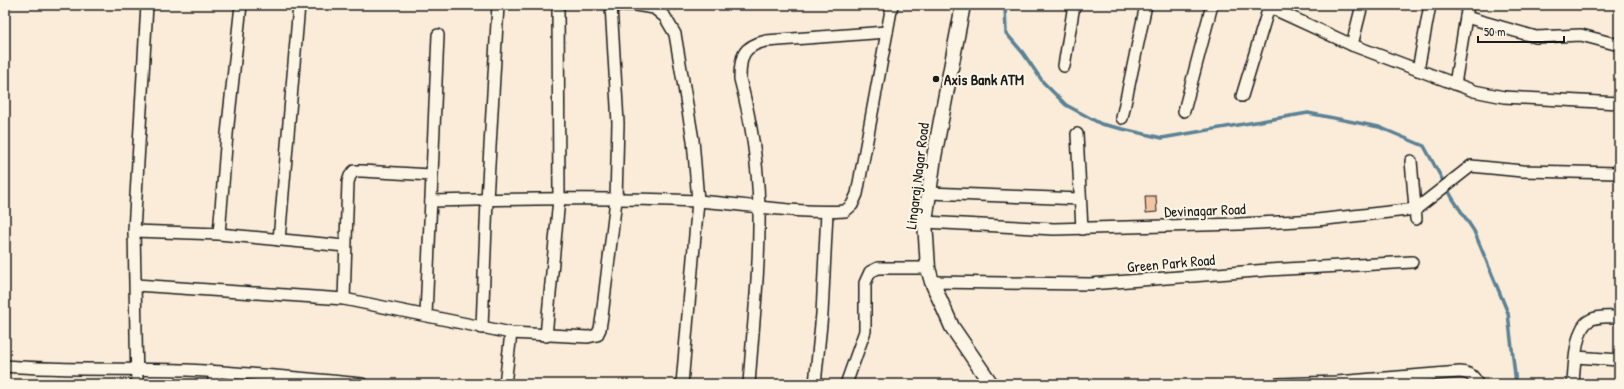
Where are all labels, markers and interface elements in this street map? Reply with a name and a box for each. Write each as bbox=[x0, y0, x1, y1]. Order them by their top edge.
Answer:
scale bar bbox=[1478, 18, 1564, 44]
text: 50 m bbox=[1484, 23, 1505, 40]
place label: Axis Bank ATM bbox=[944, 69, 1024, 90]
marker: Axis Bank ATM bbox=[931, 74, 941, 84]
street label: Lingaraj Nagar Road bbox=[900, 121, 934, 230]
street label: Devinagar Road bbox=[1164, 198, 1246, 222]
street label: Green Park Road bbox=[1126, 249, 1216, 277]

